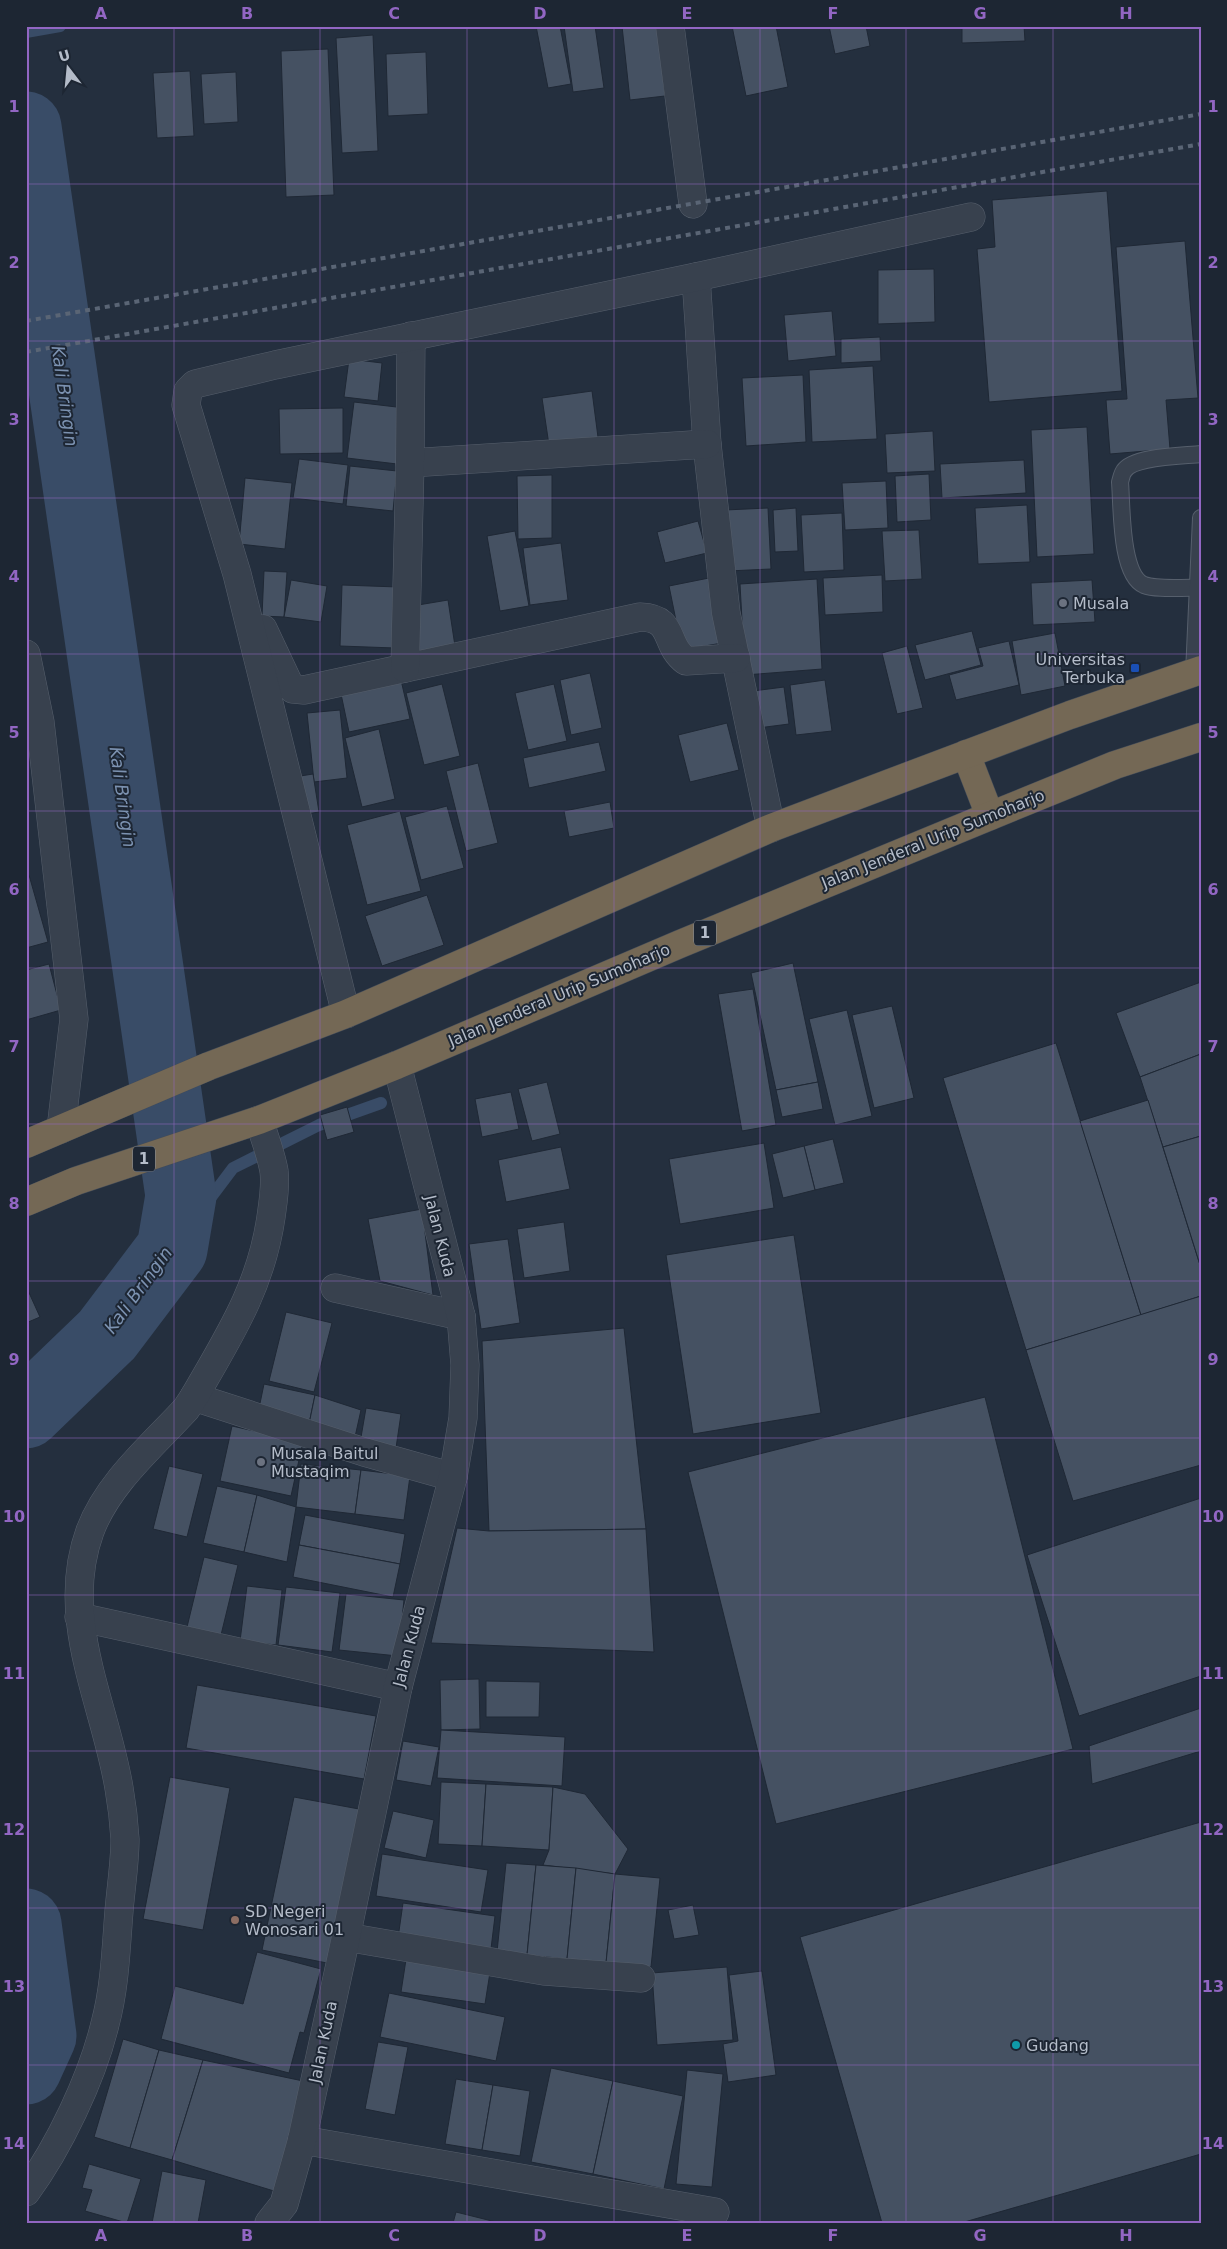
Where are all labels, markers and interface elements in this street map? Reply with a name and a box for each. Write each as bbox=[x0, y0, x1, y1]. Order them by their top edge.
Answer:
text: A bbox=[95, 4, 108, 23]
text: B bbox=[241, 4, 253, 23]
text: C bbox=[388, 4, 400, 23]
text: D bbox=[533, 4, 547, 23]
text: E bbox=[682, 4, 692, 23]
text: F bbox=[828, 4, 838, 23]
text: G bbox=[973, 4, 987, 23]
text: H bbox=[1119, 4, 1133, 23]
north arrow bbox=[42, 42, 92, 92]
text: U bbox=[57, 46, 72, 65]
text: 1 bbox=[8, 97, 20, 116]
text: 1 bbox=[1207, 97, 1219, 116]
text: 2 bbox=[8, 253, 20, 272]
text: 2 bbox=[1207, 253, 1219, 272]
water label: Kali Bringin bbox=[48, 344, 82, 448]
text: 3 bbox=[8, 410, 20, 429]
text: 3 bbox=[1207, 410, 1219, 429]
text: 4 bbox=[8, 567, 20, 586]
text: 4 bbox=[1207, 567, 1219, 586]
place label: Musala bbox=[1073, 594, 1129, 613]
marker: Musala bbox=[1057, 597, 1069, 609]
place label: Universitas Terbuka bbox=[1036, 650, 1125, 687]
marker: Universitas Terbuka bbox=[1129, 662, 1141, 674]
text: 5 bbox=[8, 723, 20, 742]
text: 5 bbox=[1207, 723, 1219, 742]
water label: Kali Bringin bbox=[106, 745, 140, 849]
street label: Jalan Jenderal Urip Sumoharjo bbox=[818, 785, 1047, 893]
text: 6 bbox=[8, 880, 20, 899]
text: 6 bbox=[1207, 880, 1219, 899]
road number: 1 bbox=[694, 920, 716, 946]
street label: Jalan Jenderal Urip Sumoharjo bbox=[444, 940, 673, 1051]
text: 7 bbox=[8, 1037, 20, 1056]
text: 7 bbox=[1207, 1037, 1219, 1056]
road number: 1 bbox=[133, 1146, 155, 1172]
street label: Jalan Kuda bbox=[420, 1192, 459, 1279]
text: 8 bbox=[8, 1194, 20, 1213]
text: 8 bbox=[1207, 1194, 1219, 1213]
water label: Kali Bringin bbox=[100, 1243, 176, 1337]
text: 9 bbox=[8, 1350, 20, 1369]
text: 9 bbox=[1207, 1350, 1219, 1369]
place label: Musala Baitul Mustaqim bbox=[271, 1444, 379, 1481]
marker: Musala Baitul Mustaqim bbox=[255, 1456, 267, 1468]
text: 10 bbox=[3, 1507, 25, 1526]
text: 10 bbox=[1202, 1507, 1224, 1526]
street label: Jalan Kuda bbox=[389, 1603, 429, 1690]
text: 11 bbox=[3, 1664, 25, 1683]
text: 11 bbox=[1202, 1664, 1224, 1683]
text: 12 bbox=[3, 1820, 25, 1839]
text: 12 bbox=[1202, 1820, 1224, 1839]
place label: SD Negeri Wonosari 01 bbox=[245, 1902, 344, 1939]
marker: SD Negeri Wonosari 01 bbox=[229, 1914, 241, 1926]
text: 13 bbox=[3, 1977, 25, 1996]
text: 13 bbox=[1202, 1977, 1224, 1996]
street label: Jalan Kuda bbox=[305, 1999, 341, 2086]
place label: Gudang bbox=[1026, 2036, 1089, 2055]
marker: Gudang bbox=[1010, 2039, 1022, 2051]
text: 14 bbox=[3, 2134, 25, 2153]
text: 14 bbox=[1202, 2134, 1224, 2153]
text: A bbox=[95, 2226, 108, 2245]
text: B bbox=[241, 2226, 253, 2245]
text: C bbox=[388, 2226, 400, 2245]
text: D bbox=[533, 2226, 547, 2245]
text: E bbox=[682, 2226, 692, 2245]
text: F bbox=[828, 2226, 838, 2245]
text: G bbox=[973, 2226, 987, 2245]
text: H bbox=[1119, 2226, 1133, 2245]

